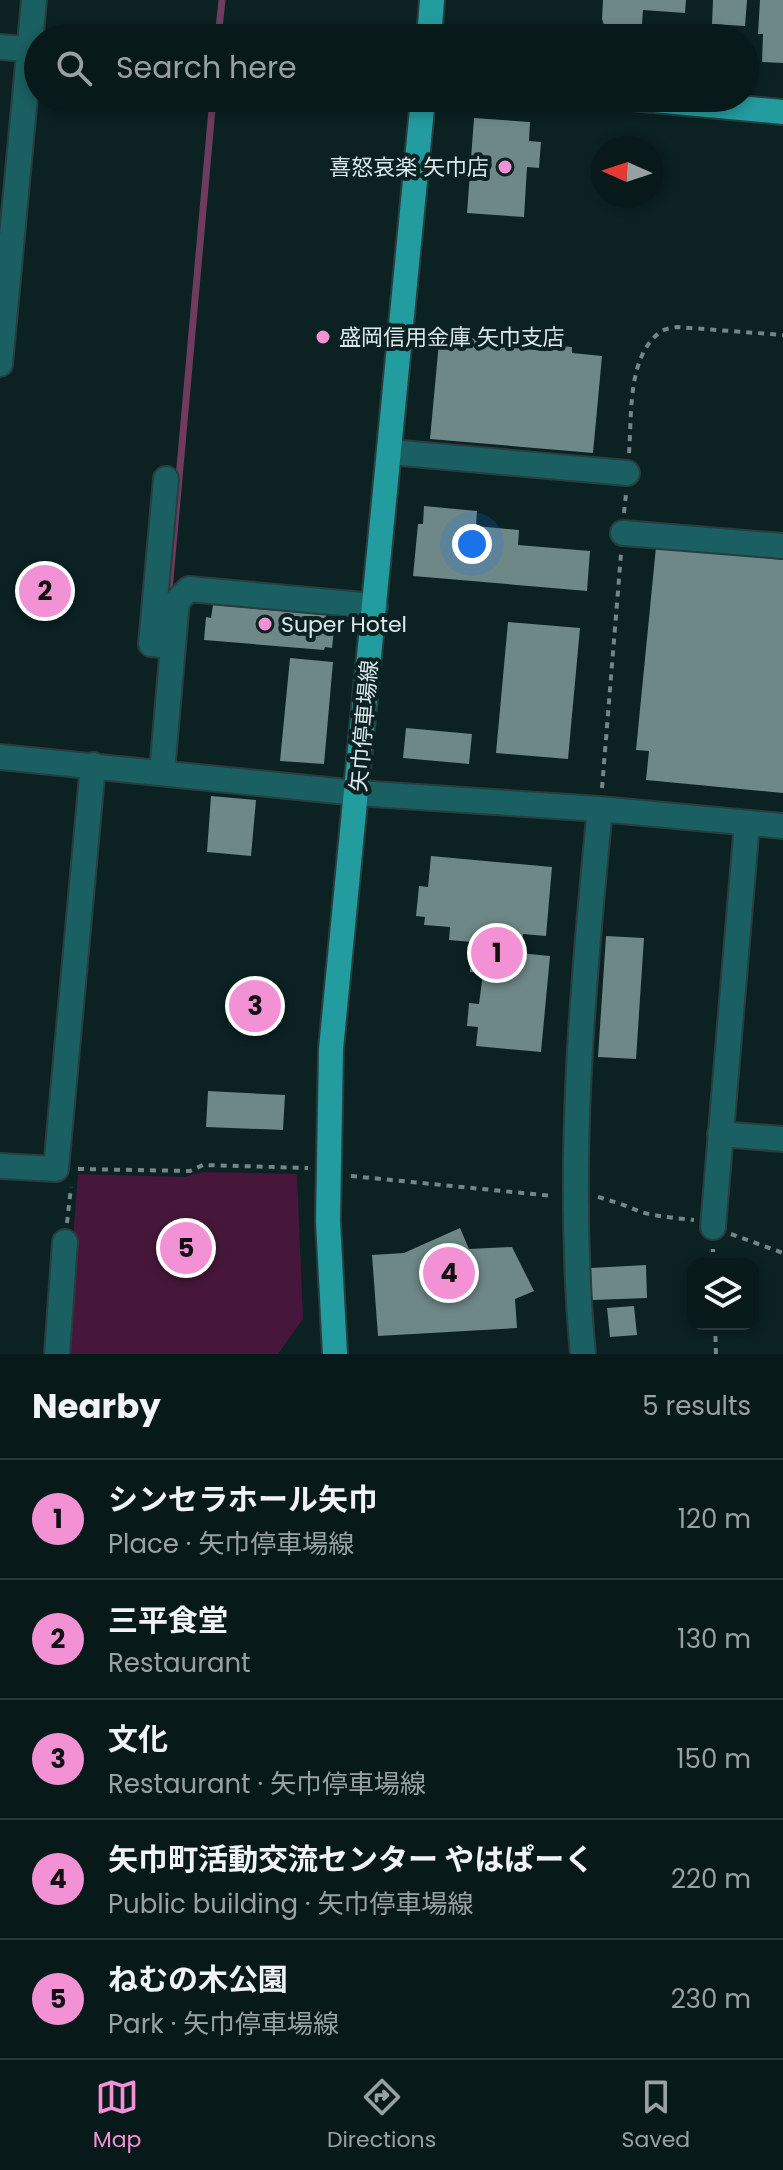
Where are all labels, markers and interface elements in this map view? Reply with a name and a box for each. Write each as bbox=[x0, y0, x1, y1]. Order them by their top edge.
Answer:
search box bbox=[24, 24, 759, 112]
icon: search bbox=[52, 46, 96, 90]
text: Search here bbox=[116, 46, 297, 89]
north arrow bbox=[591, 136, 663, 208]
place label: 喜怒哀楽 矢巾店 bbox=[329, 152, 489, 183]
marker: 喜怒哀楽 矢巾店 bbox=[496, 158, 514, 176]
place label: 盛岡信用金庫 矢巾支店 bbox=[339, 322, 565, 353]
marker: 盛岡信用金庫 矢巾支店 bbox=[314, 328, 332, 346]
your location bbox=[452, 524, 492, 564]
pin: 2 bbox=[19, 561, 71, 621]
place label: Super Hotel bbox=[281, 609, 407, 640]
marker: Super Hotel bbox=[256, 615, 274, 633]
street label: 矢巾停車場線 bbox=[343, 659, 385, 793]
pin: 1 bbox=[471, 923, 523, 983]
pin: 3 bbox=[229, 976, 281, 1036]
pin: 5 bbox=[160, 1218, 212, 1278]
pin: 4 bbox=[423, 1243, 475, 1303]
map controls bbox=[687, 1258, 759, 1330]
button: layers bbox=[687, 1258, 759, 1330]
text: Nearby bbox=[32, 1382, 161, 1430]
text: 5 results bbox=[642, 1388, 751, 1424]
text: シンセラホール矢巾 bbox=[108, 1478, 378, 1521]
text: 1 bbox=[53, 1501, 63, 1537]
text: 120 m bbox=[678, 1501, 751, 1537]
text: Place · 矢巾停車場線 bbox=[108, 1526, 354, 1562]
text: 三平食堂 bbox=[108, 1599, 228, 1642]
text: 2 bbox=[51, 1621, 65, 1657]
text: 130 m bbox=[677, 1621, 751, 1657]
text: Restaurant bbox=[108, 1645, 251, 1681]
text: 文化 bbox=[108, 1718, 168, 1761]
text: 3 bbox=[50, 1741, 66, 1777]
text: 150 m bbox=[676, 1741, 751, 1777]
text: Restaurant · 矢巾停車場線 bbox=[108, 1766, 426, 1802]
text: 矢巾町活動交流センター やはぱーく bbox=[108, 1838, 594, 1881]
text: 4 bbox=[49, 1861, 67, 1897]
text: 220 m bbox=[671, 1861, 751, 1897]
text: Public building · 矢巾停車場線 bbox=[108, 1886, 473, 1922]
text: ねむの木公園 bbox=[108, 1958, 288, 2001]
text: 5 bbox=[50, 1981, 66, 2017]
text: 230 m bbox=[671, 1981, 751, 2017]
text: Park · 矢巾停車場線 bbox=[108, 2006, 339, 2042]
tab: Map bbox=[93, 2075, 141, 2156]
tab: Directions bbox=[327, 2075, 436, 2156]
tab: Saved bbox=[622, 2075, 690, 2156]

